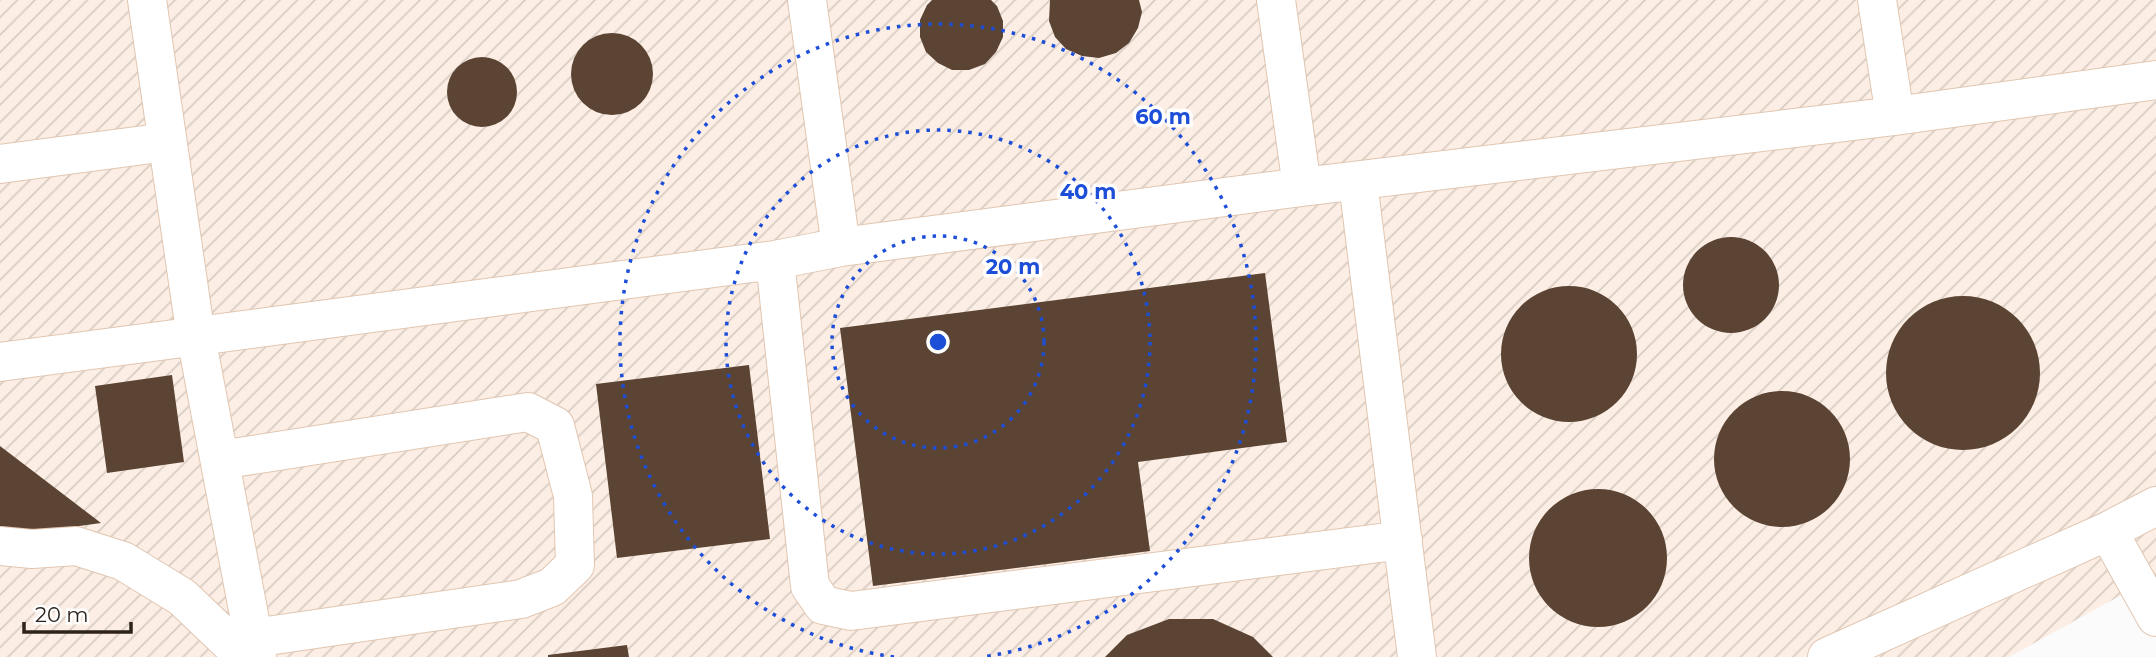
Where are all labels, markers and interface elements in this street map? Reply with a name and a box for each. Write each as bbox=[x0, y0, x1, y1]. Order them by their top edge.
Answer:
text: 60 m bbox=[1135, 104, 1191, 129]
text: 40 m bbox=[1060, 179, 1116, 204]
text: 20 m bbox=[986, 254, 1040, 279]
centre of rings bbox=[926, 330, 950, 354]
scale bar bbox=[24, 590, 131, 634]
text: 20 m bbox=[35, 602, 89, 627]

